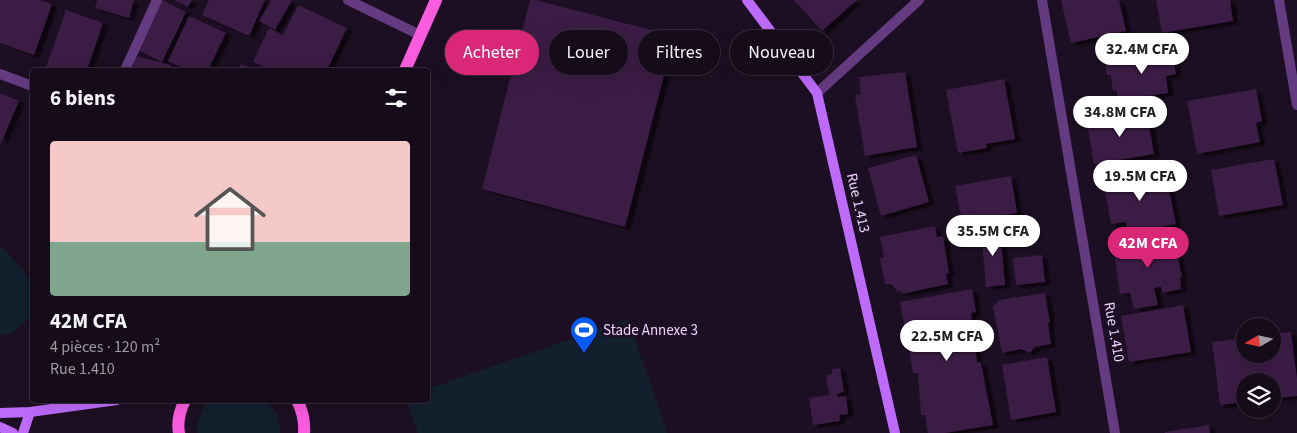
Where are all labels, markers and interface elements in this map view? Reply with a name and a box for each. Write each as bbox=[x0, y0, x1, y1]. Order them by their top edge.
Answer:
chip: Acheter bbox=[445, 30, 539, 75]
chip: Louer bbox=[549, 30, 628, 75]
chip: Filtres bbox=[638, 30, 720, 75]
chip: Nouveau bbox=[730, 30, 833, 75]
pin: 32.4M CFA bbox=[1085, 32, 1199, 75]
text: 32.4M CFA bbox=[1106, 38, 1178, 60]
text: 6 biens bbox=[50, 83, 115, 113]
icon: filters bbox=[382, 84, 410, 112]
pin: 34.8M CFA bbox=[1063, 96, 1177, 138]
text: 34.8M CFA bbox=[1084, 101, 1156, 123]
pin: 19.5M CFA bbox=[1083, 160, 1197, 202]
text: 19.5M CFA bbox=[1104, 165, 1176, 187]
street label: Rue 1.413 bbox=[841, 171, 875, 235]
icon: home bbox=[185, 174, 275, 264]
pin: 35.5M CFA bbox=[936, 214, 1050, 257]
text: 35.5M CFA bbox=[957, 220, 1029, 242]
pin: 42M CFA bbox=[1102, 226, 1194, 269]
text: 42M CFA bbox=[1119, 232, 1177, 254]
street label: Rue 1.410 bbox=[1098, 300, 1130, 364]
text: 42M CFA bbox=[50, 306, 127, 336]
sports icon: Stade Annexe 3 bbox=[569, 315, 599, 354]
north arrow bbox=[1236, 318, 1281, 362]
map controls bbox=[1236, 318, 1281, 418]
place label: Stade Annexe 3 bbox=[603, 320, 698, 341]
pin: 22.5M CFA bbox=[890, 320, 1004, 362]
text: 22.5M CFA bbox=[911, 325, 983, 347]
text: 4 pièces · 120 m² bbox=[50, 336, 160, 358]
text: Rue 1.410 bbox=[50, 358, 115, 380]
button: layers bbox=[1236, 373, 1281, 418]

